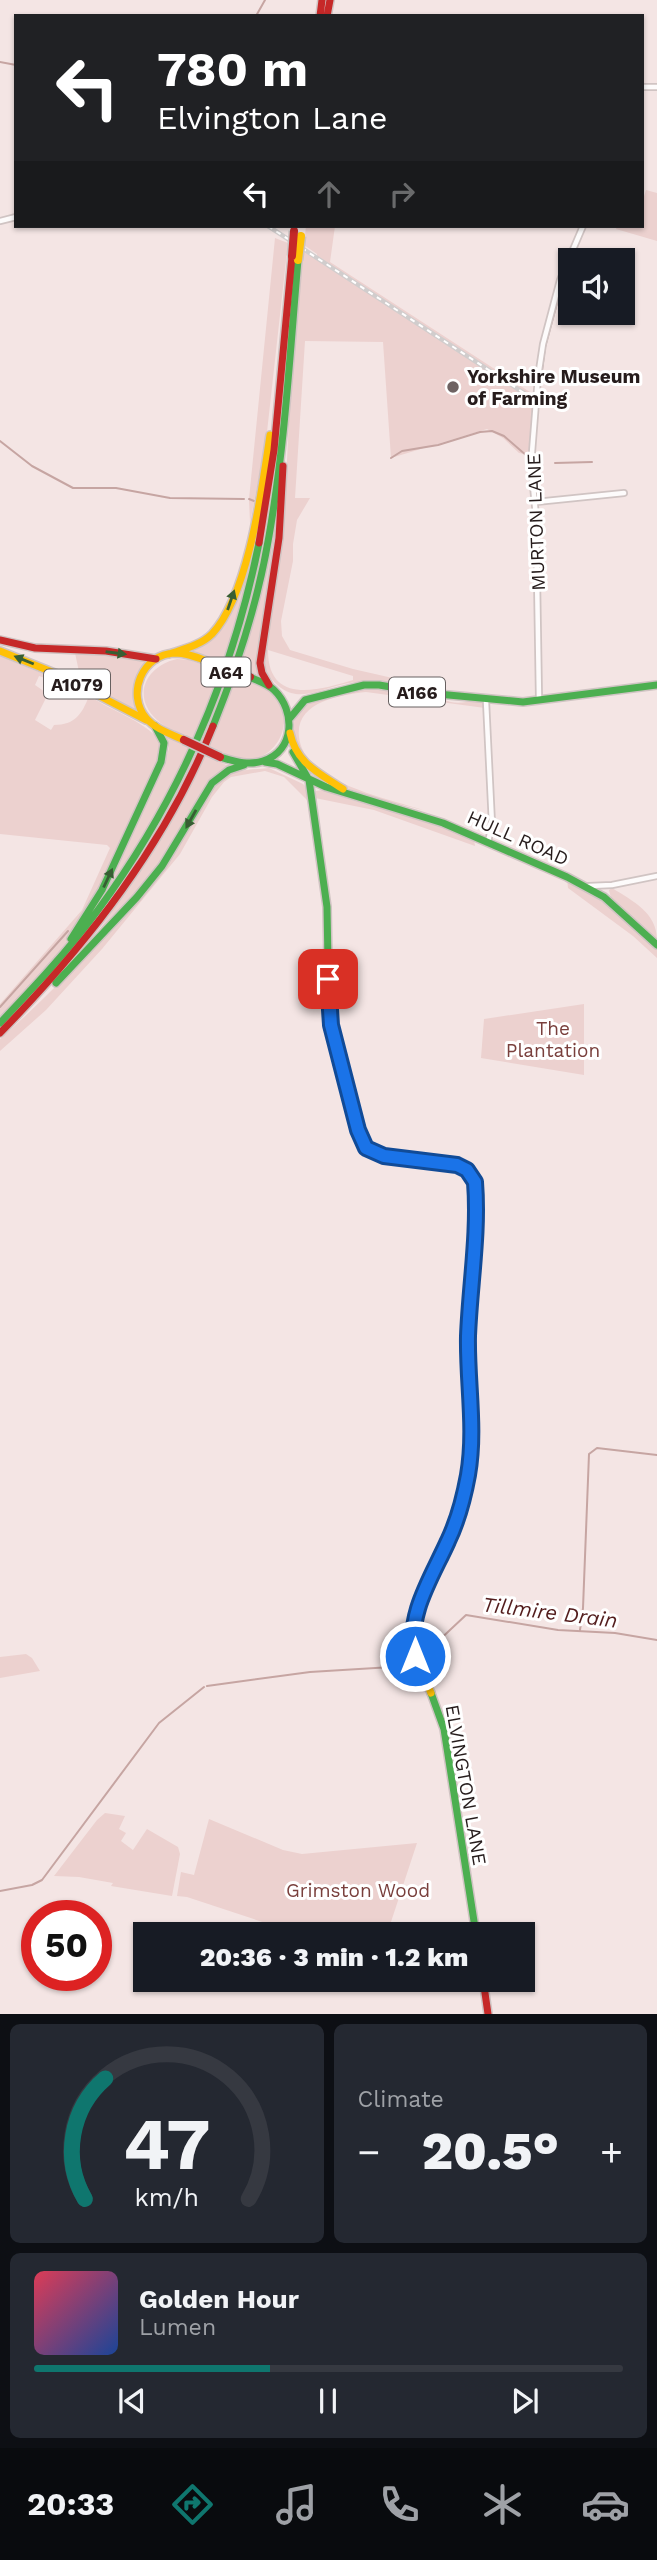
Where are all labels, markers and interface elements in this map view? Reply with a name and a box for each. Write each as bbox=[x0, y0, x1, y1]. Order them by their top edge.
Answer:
text: 780 m bbox=[157, 40, 308, 98]
icon: left bbox=[42, 42, 133, 133]
text: Elvington Lane bbox=[157, 99, 387, 137]
icon: left bbox=[237, 175, 275, 213]
icon: ahead bbox=[310, 175, 348, 213]
icon: right bbox=[383, 175, 421, 213]
map controls bbox=[558, 248, 635, 325]
button: sound bbox=[558, 248, 635, 325]
place label: Yorkshire Museum of Farming bbox=[467, 365, 640, 410]
marker: Yorkshire Museum of Farming bbox=[445, 379, 461, 395]
street label: MURTON LANE bbox=[522, 453, 550, 591]
one-way arrow bbox=[226, 589, 237, 610]
one-way arrow bbox=[105, 647, 127, 658]
one-way arrow bbox=[13, 654, 34, 665]
road number: A64 bbox=[202, 658, 250, 686]
road number: A1079 bbox=[44, 670, 110, 698]
road number: A166 bbox=[389, 678, 445, 706]
street label: HULL ROAD bbox=[464, 805, 572, 871]
one-way arrow bbox=[185, 809, 197, 829]
one-way arrow bbox=[102, 868, 114, 888]
pin bbox=[298, 949, 358, 1009]
icon: arrive bbox=[309, 960, 347, 998]
park label: The Plantation bbox=[506, 1017, 600, 1062]
water label: Tillmire Drain bbox=[481, 1591, 619, 1633]
position arrow bbox=[378, 1619, 452, 1693]
street label: ELVINGTON LANE bbox=[441, 1703, 491, 1867]
park label: Grimston Wood bbox=[286, 1879, 430, 1902]
speed limit sign: 50 bbox=[21, 1900, 112, 1991]
text: 20:36 · 3 min · 1.2 km bbox=[200, 1942, 468, 1972]
text: Climate bbox=[358, 2086, 444, 2113]
text: 47 bbox=[123, 2102, 211, 2188]
text: 20.5° bbox=[422, 2121, 559, 2182]
text: − bbox=[358, 2130, 380, 2174]
text: + bbox=[600, 2130, 623, 2174]
text: km/h bbox=[135, 2183, 199, 2212]
text: Golden Hour bbox=[139, 2284, 299, 2314]
text: Lumen bbox=[139, 2314, 216, 2341]
icon: previous bbox=[113, 2382, 151, 2420]
icon: pause bbox=[309, 2382, 347, 2420]
icon: next bbox=[506, 2382, 544, 2420]
icon: directions bbox=[168, 2480, 217, 2529]
icon: music bbox=[272, 2480, 321, 2529]
icon: phone bbox=[375, 2480, 424, 2529]
icon: climate bbox=[478, 2480, 527, 2529]
icon: car bbox=[581, 2480, 630, 2529]
text: 20:33 bbox=[27, 2485, 114, 2523]

